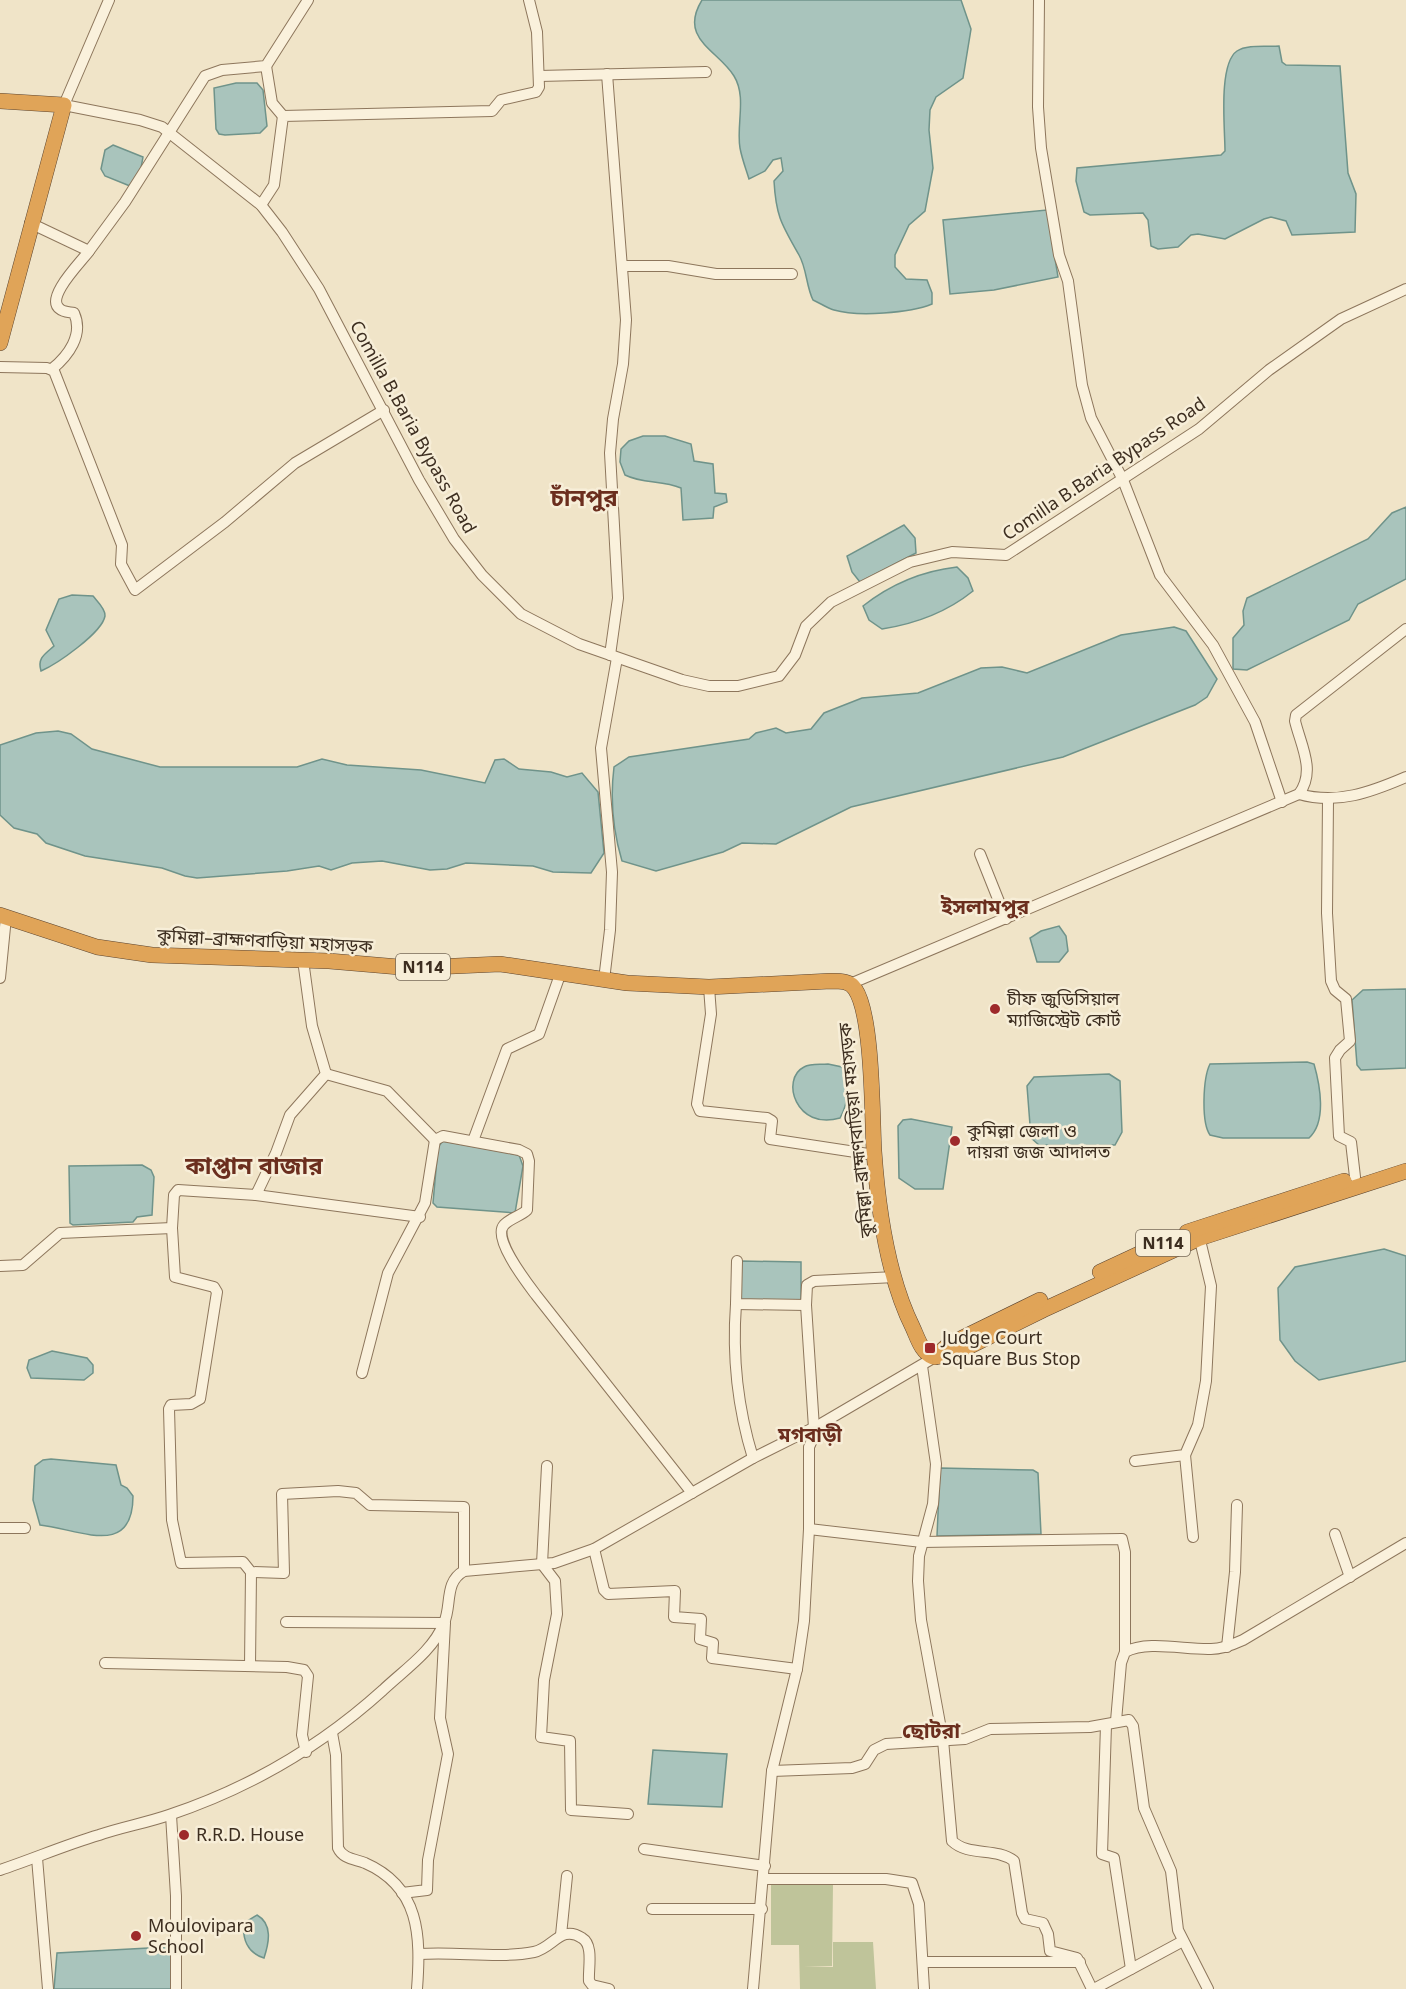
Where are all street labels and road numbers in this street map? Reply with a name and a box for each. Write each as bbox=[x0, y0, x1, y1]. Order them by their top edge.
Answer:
street label: Comilla B.Baria Bypass Road bbox=[343, 317, 481, 538]
street label: Comilla B.Baria Bypass Road bbox=[998, 393, 1211, 547]
street label: কুমিল্লা–ব্রাহ্মণবাড়িয়া মহাসড়ক bbox=[155, 924, 374, 960]
road number: N114 bbox=[396, 954, 450, 980]
street label: কুমিল্লা–ব্রাহ্মণবাড়িয়া মহাসড়ক bbox=[834, 1021, 880, 1240]
road number: N114 bbox=[1136, 1230, 1190, 1256]

